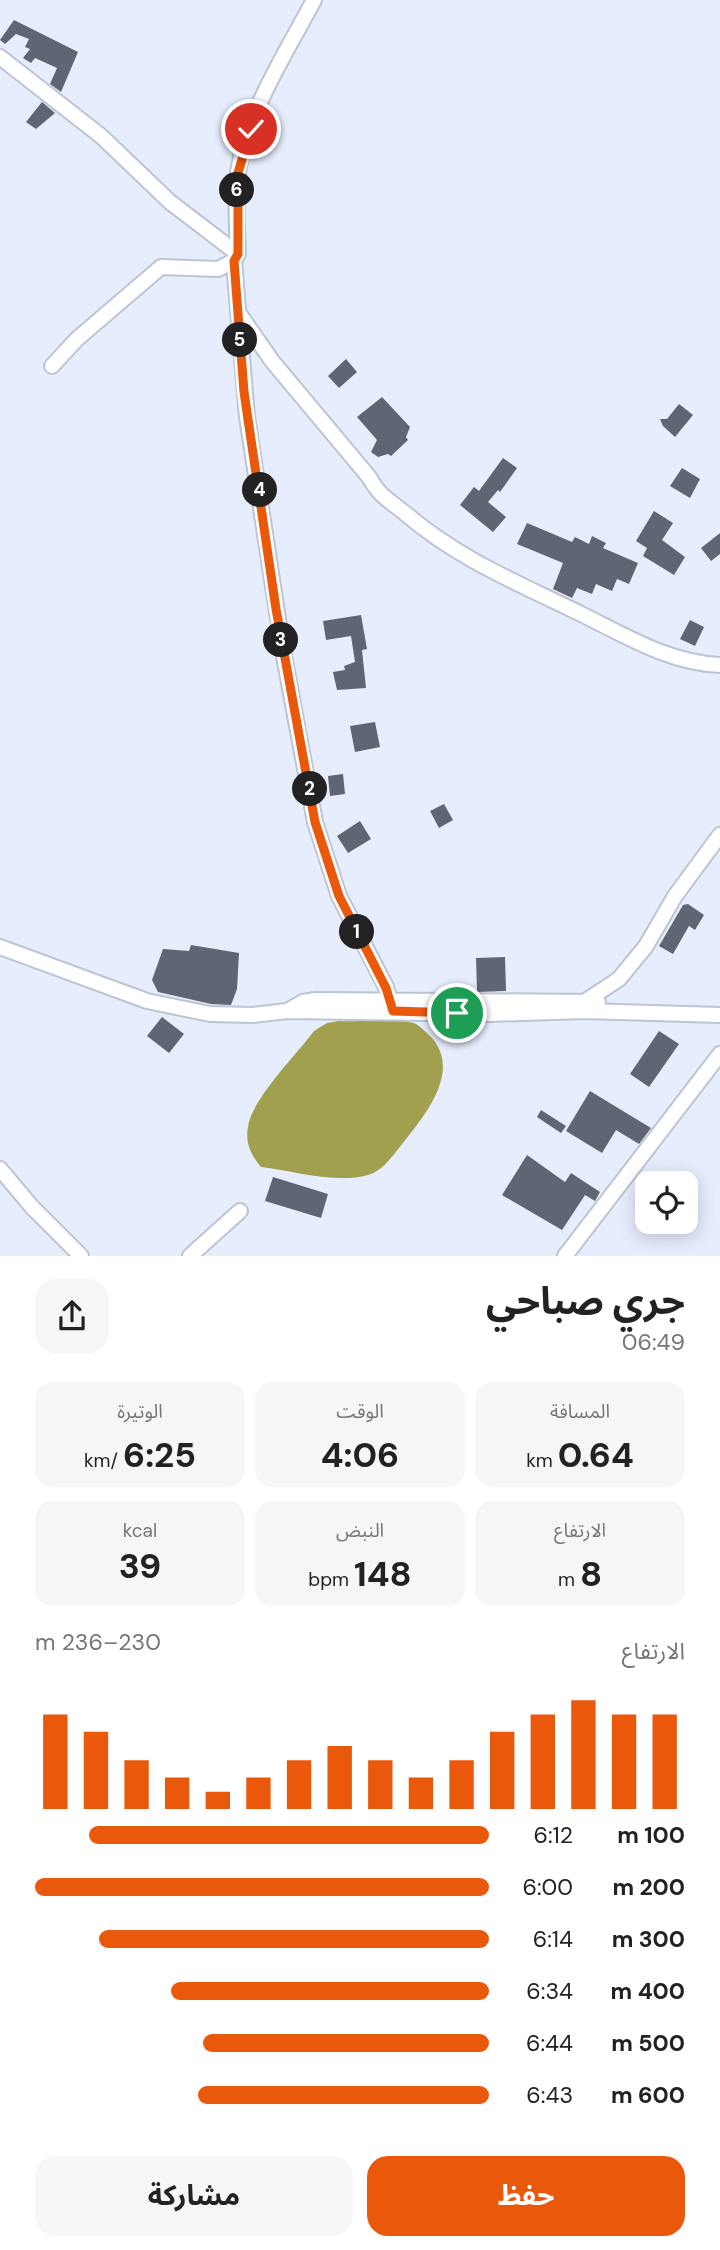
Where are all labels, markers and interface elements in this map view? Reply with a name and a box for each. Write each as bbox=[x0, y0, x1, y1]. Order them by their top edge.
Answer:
pin bbox=[221, 99, 281, 159]
icon: check bbox=[232, 110, 270, 148]
pin: 6 bbox=[219, 172, 254, 208]
text: 6 bbox=[230, 177, 243, 202]
pin: 5 bbox=[222, 322, 258, 358]
text: 5 bbox=[234, 327, 245, 352]
pin: 4 bbox=[243, 472, 278, 508]
text: 4 bbox=[253, 477, 266, 502]
pin: 3 bbox=[264, 622, 298, 658]
text: 3 bbox=[275, 627, 286, 652]
pin: 2 bbox=[292, 772, 328, 806]
text: 2 bbox=[304, 776, 315, 801]
pin: 1 bbox=[340, 914, 374, 950]
text: 1 bbox=[353, 919, 360, 944]
pin bbox=[427, 983, 487, 1043]
icon: arrive bbox=[438, 994, 476, 1032]
map controls bbox=[635, 1171, 698, 1234]
button: locate bbox=[635, 1171, 698, 1234]
text: جري صباحي bbox=[486, 1276, 685, 1326]
button: share bbox=[35, 1279, 109, 1353]
text: 06:49 bbox=[622, 1327, 685, 1357]
text: الوتيرة bbox=[117, 1399, 163, 1424]
text: الوقت bbox=[336, 1399, 384, 1424]
text: المسافة bbox=[550, 1399, 610, 1424]
text: 6:25 bbox=[123, 1432, 196, 1478]
text: 4:06 bbox=[321, 1432, 399, 1478]
text: 0.64 bbox=[558, 1432, 634, 1478]
text: /km bbox=[84, 1448, 123, 1473]
text: km bbox=[526, 1448, 558, 1473]
text: kcal bbox=[123, 1518, 157, 1543]
text: النبض bbox=[336, 1518, 384, 1543]
text: الارتفاع bbox=[554, 1518, 606, 1543]
text: 39 bbox=[119, 1543, 161, 1589]
text: 148 bbox=[354, 1551, 412, 1597]
text: 8 bbox=[580, 1551, 602, 1597]
text: bpm bbox=[308, 1567, 354, 1592]
text: m bbox=[558, 1567, 580, 1592]
text: 230–236 m bbox=[35, 1627, 161, 1657]
text: الارتفاع bbox=[622, 1636, 685, 1666]
text: 6:12 bbox=[533, 1820, 573, 1850]
text: 100 m bbox=[617, 1820, 685, 1850]
text: 6:00 bbox=[522, 1872, 573, 1902]
text: 200 m bbox=[612, 1872, 685, 1902]
text: 6:14 bbox=[533, 1924, 573, 1954]
text: 300 m bbox=[612, 1924, 685, 1954]
text: 6:34 bbox=[526, 1976, 573, 2006]
text: 400 m bbox=[611, 1976, 685, 2006]
text: 6:44 bbox=[526, 2028, 573, 2058]
text: 500 m bbox=[611, 2028, 685, 2058]
text: 6:43 bbox=[526, 2080, 573, 2110]
text: 600 m bbox=[611, 2080, 685, 2110]
button: مشاركة bbox=[35, 2156, 353, 2236]
button: حفظ bbox=[367, 2156, 685, 2236]

